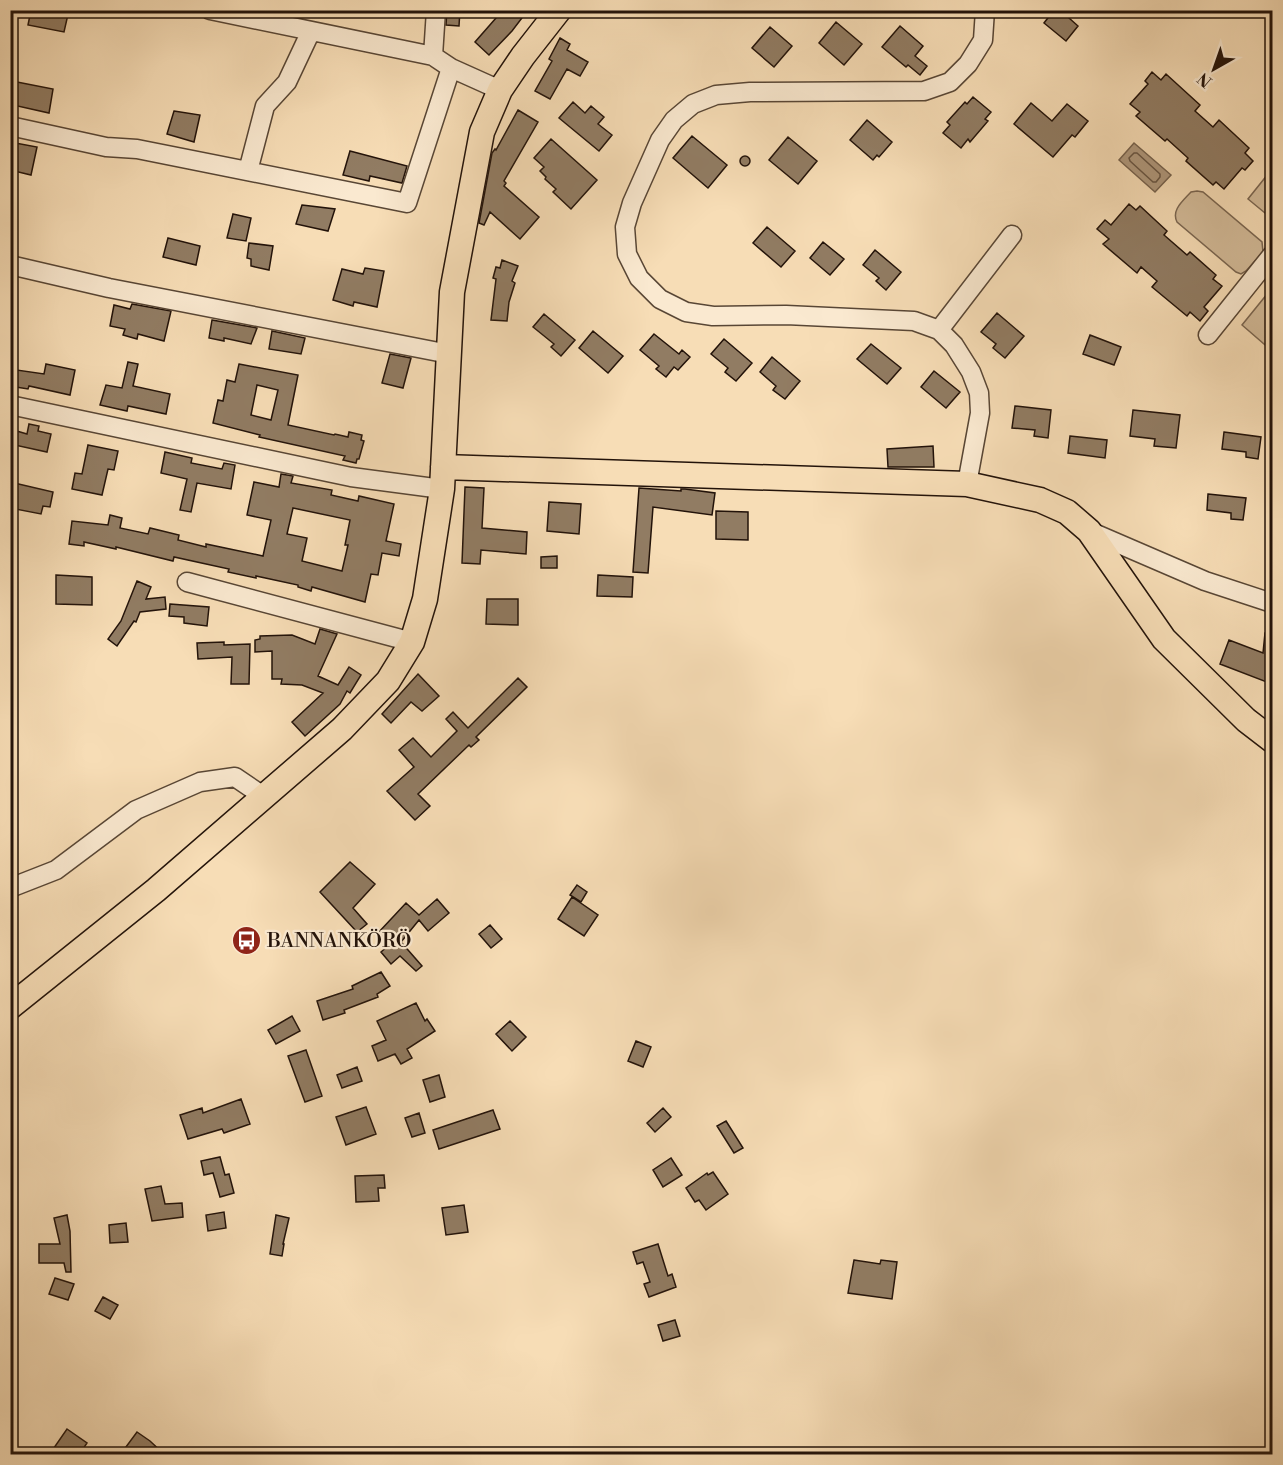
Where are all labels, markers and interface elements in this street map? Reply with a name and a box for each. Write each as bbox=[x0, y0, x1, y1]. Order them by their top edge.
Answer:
north arrow bbox=[1184, 39, 1244, 99]
text: N bbox=[1193, 68, 1216, 91]
bus stop icon: BANNANKÖRÖ bbox=[230, 924, 262, 956]
place label: BANNANKÖRÖ bbox=[266, 928, 411, 954]

